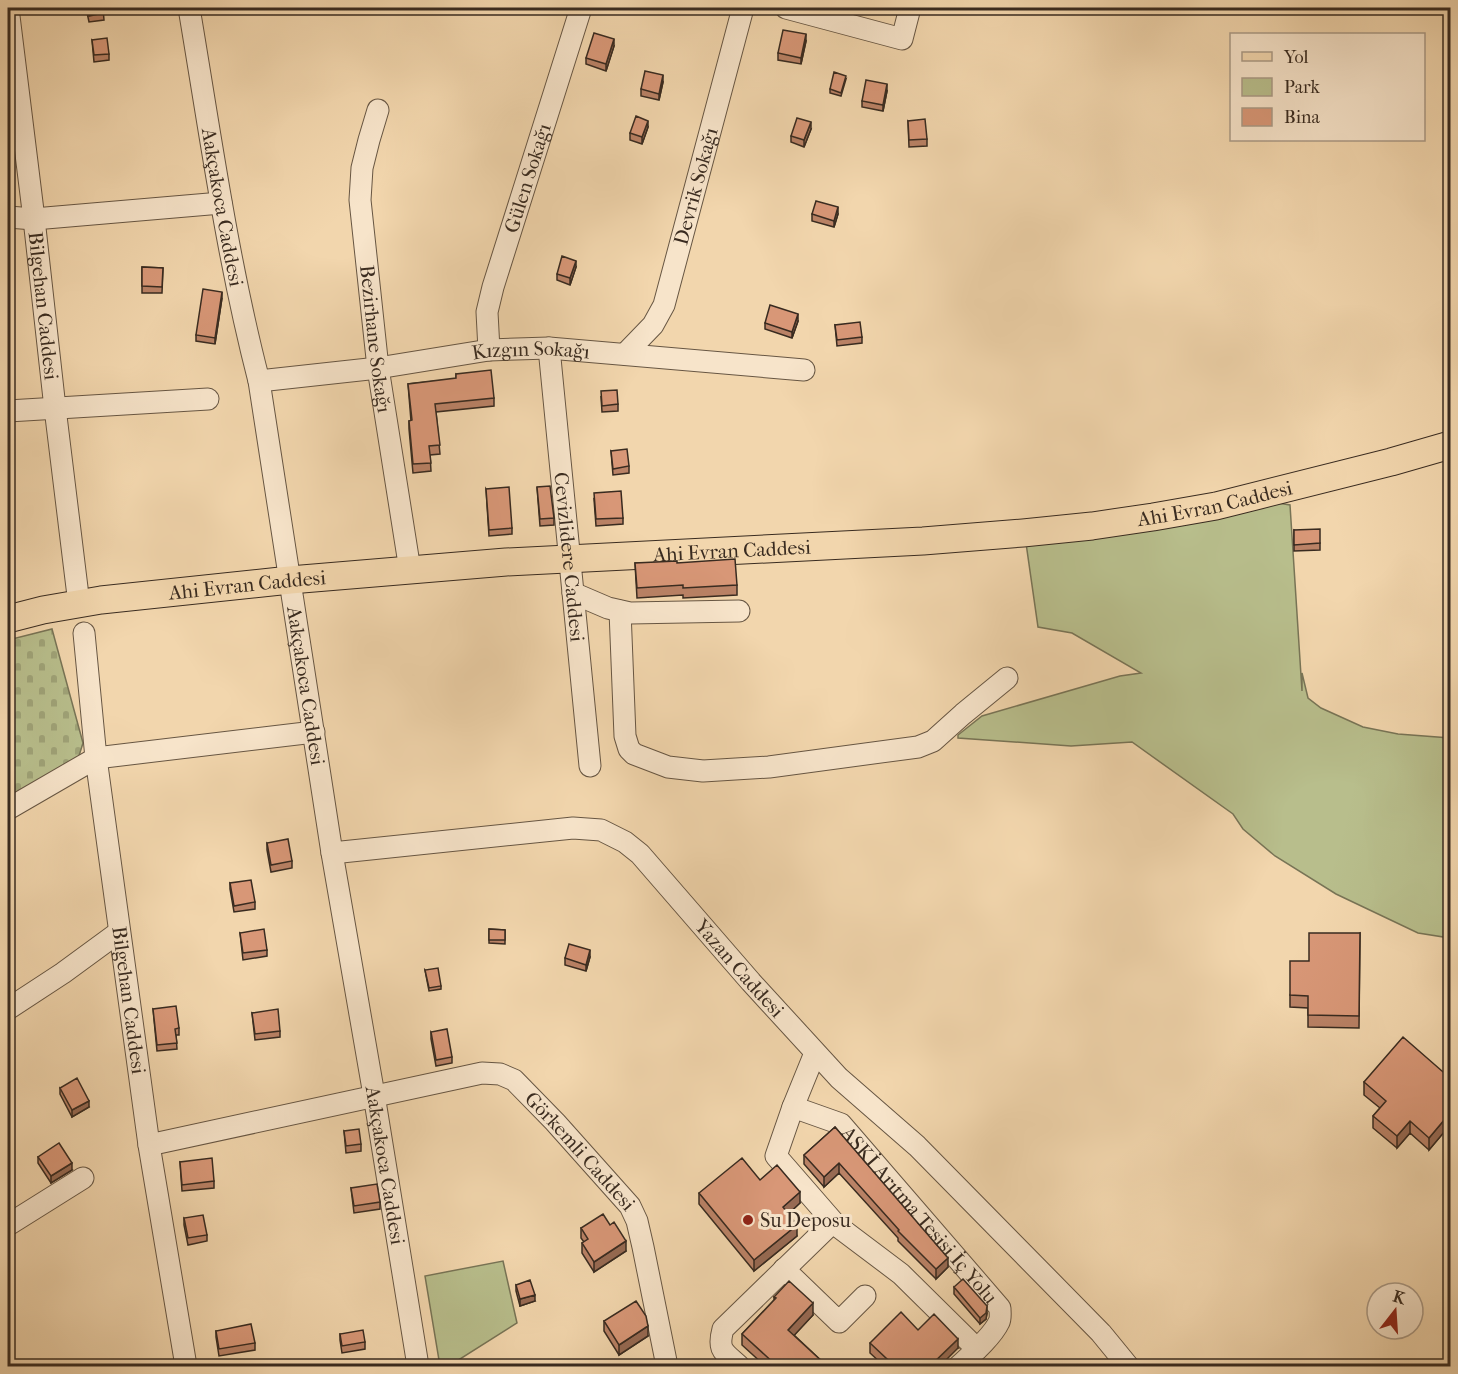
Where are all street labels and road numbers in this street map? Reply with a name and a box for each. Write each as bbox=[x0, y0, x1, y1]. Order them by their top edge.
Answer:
street label: Gülen Sokağı bbox=[500, 121, 556, 236]
street label: Aakçakoca Caddesi bbox=[197, 125, 248, 289]
street label: Devrik Sokağı bbox=[669, 125, 723, 248]
street label: Bilgehan Caddesi bbox=[23, 231, 63, 381]
street label: Bezirhane Sokağı bbox=[355, 264, 396, 415]
street label: Kızgın Sokağı bbox=[470, 337, 591, 365]
street label: Cevizlidere Caddesi bbox=[549, 471, 589, 643]
street label: Ahi Evran Caddesi bbox=[1135, 476, 1295, 531]
street label: Ahi Evran Caddesi bbox=[652, 536, 811, 567]
street label: Ahi Evran Caddesi bbox=[167, 566, 327, 605]
street label: Aakçakoca Caddesi bbox=[282, 604, 329, 767]
street label: Yazan Caddesi bbox=[689, 914, 789, 1022]
street label: Bilgehan Caddesi bbox=[107, 925, 150, 1076]
street label: Aakçakoca Caddesi bbox=[360, 1083, 409, 1246]
street label: Görkemli Caddesi bbox=[520, 1087, 640, 1216]
street label: ASKİ Arıtma Tesisi İç Yolu bbox=[836, 1121, 1002, 1309]

